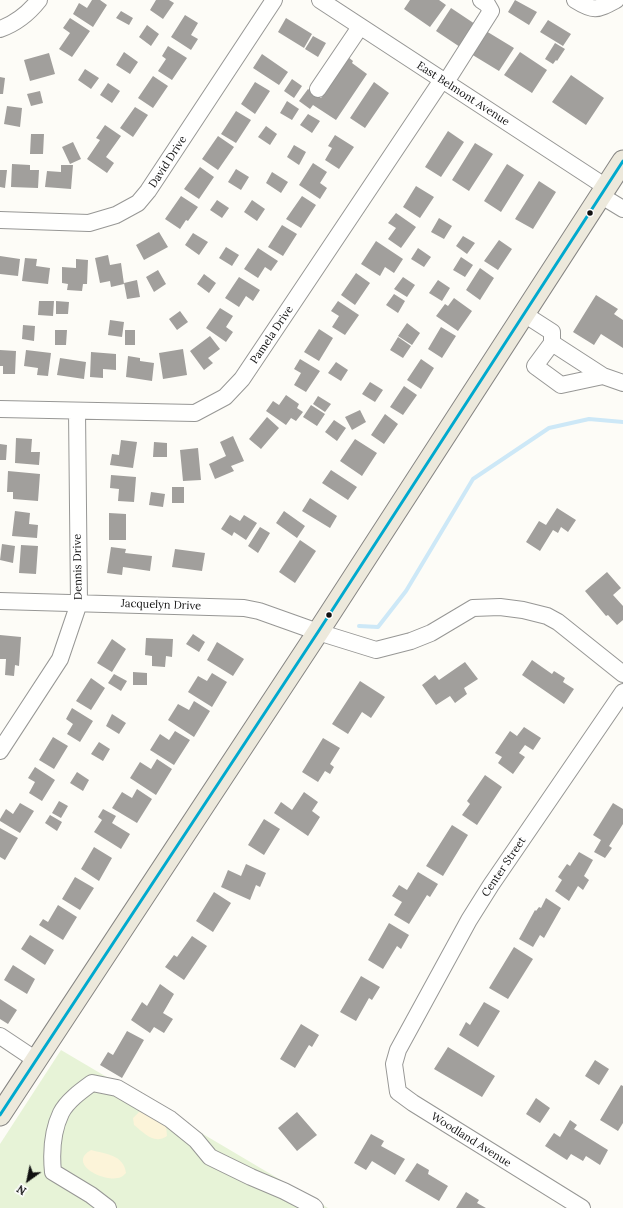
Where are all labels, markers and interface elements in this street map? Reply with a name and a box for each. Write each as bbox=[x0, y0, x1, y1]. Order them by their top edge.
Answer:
street label: East Belmont Avenue bbox=[414, 59, 512, 129]
street label: David Drive bbox=[146, 134, 190, 190]
unlabelled marker bbox=[585, 208, 595, 218]
street label: Pamela Drive bbox=[248, 303, 296, 367]
street label: Dennis Drive bbox=[71, 534, 85, 600]
street label: Jacquelyn Drive bbox=[121, 597, 201, 613]
unlabelled marker bbox=[324, 610, 334, 620]
street label: Center Street bbox=[479, 835, 529, 899]
street label: Woodland Avenue bbox=[428, 1110, 514, 1170]
north arrow bbox=[8, 1160, 48, 1200]
text: N bbox=[14, 1182, 29, 1198]

